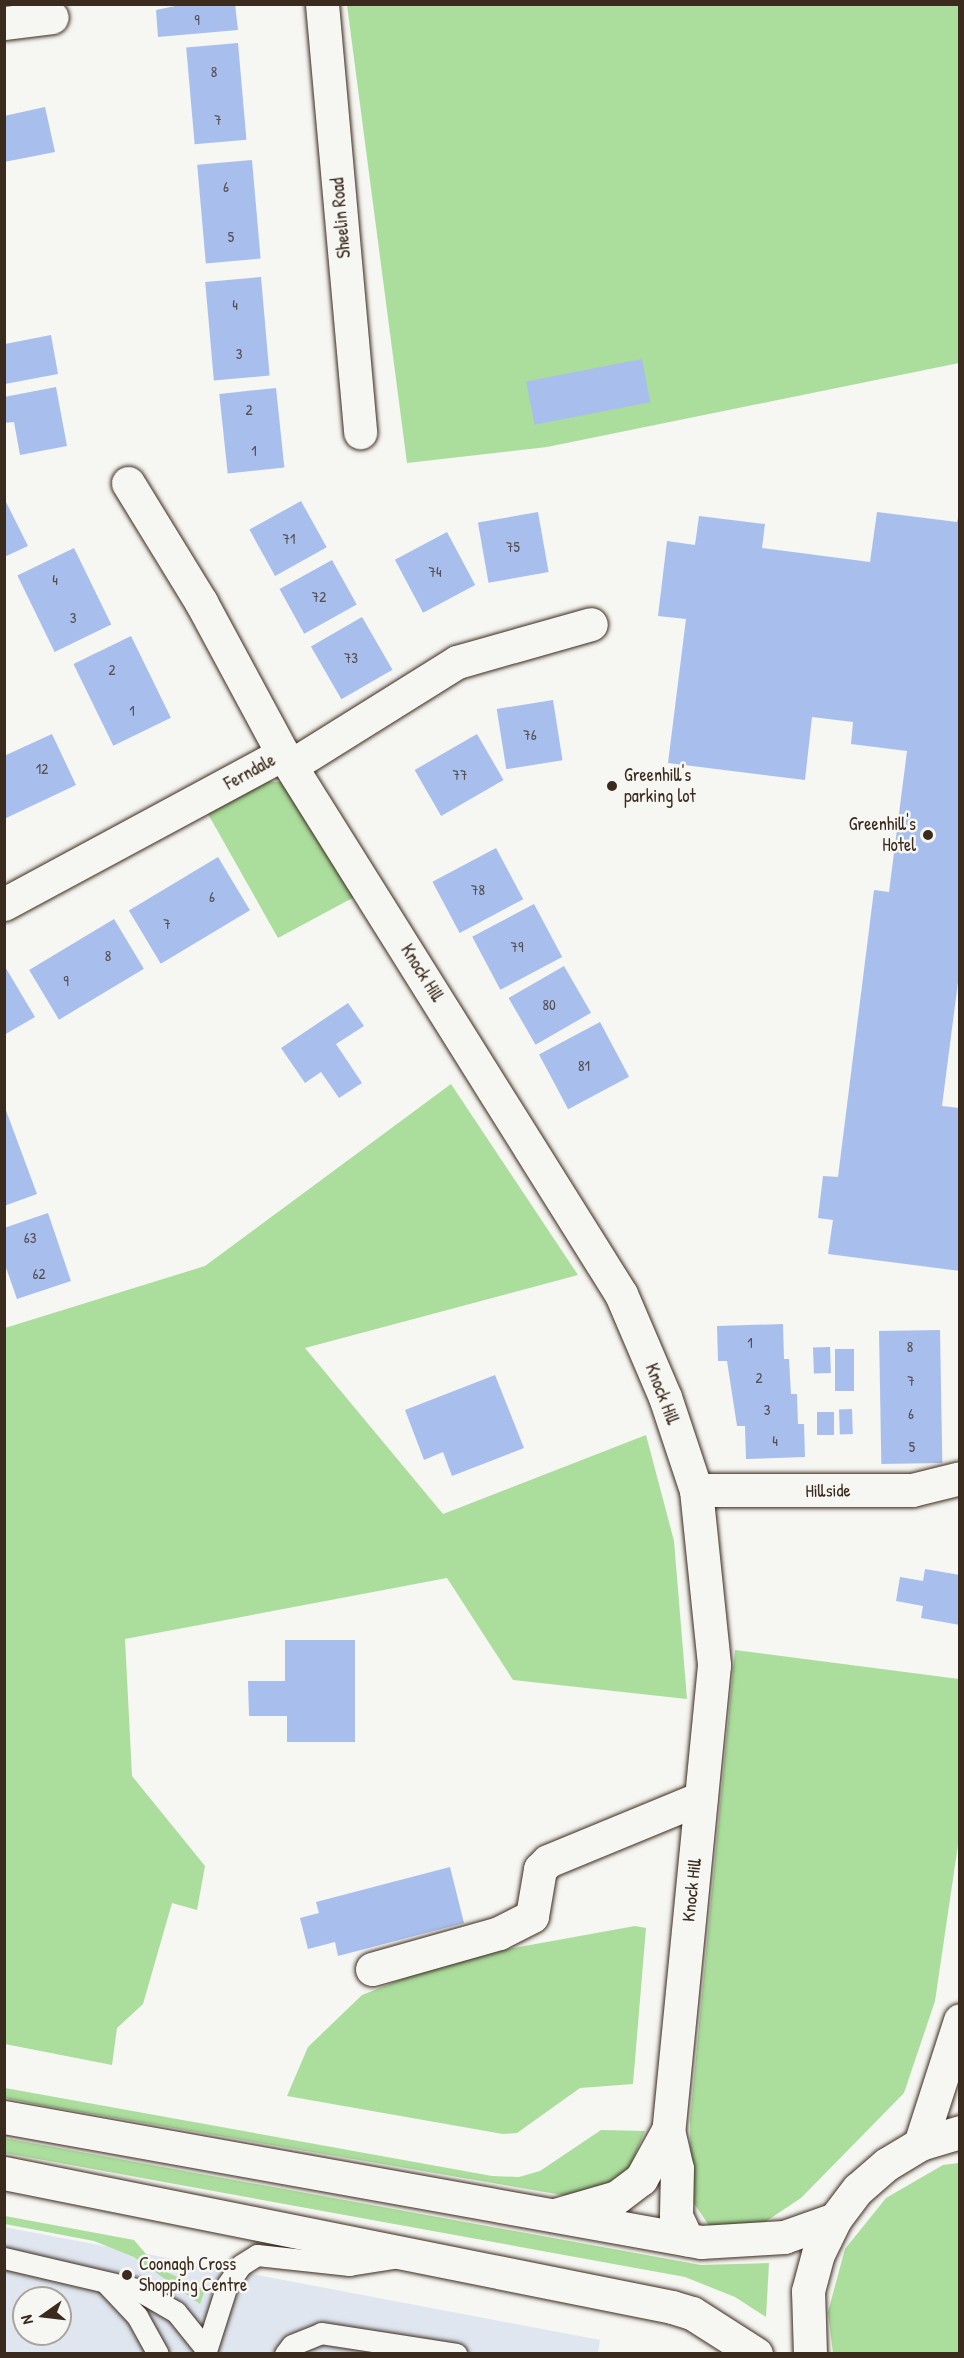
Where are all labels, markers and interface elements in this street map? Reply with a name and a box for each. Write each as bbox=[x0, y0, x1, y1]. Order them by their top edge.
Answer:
house number: 9 bbox=[194, 11, 200, 29]
house number: 8 bbox=[211, 63, 217, 81]
house number: 7 bbox=[214, 111, 222, 129]
street label: Sheelin Road bbox=[327, 177, 355, 259]
house number: 6 bbox=[223, 178, 229, 196]
house number: 5 bbox=[228, 228, 234, 246]
house number: 4 bbox=[232, 296, 238, 314]
house number: 3 bbox=[236, 345, 242, 363]
house number: 2 bbox=[245, 401, 253, 419]
house number: 1 bbox=[251, 442, 257, 460]
house number: 71 bbox=[283, 530, 295, 548]
house number: 75 bbox=[506, 538, 520, 556]
house number: 74 bbox=[428, 563, 442, 581]
house number: 4 bbox=[52, 571, 58, 589]
house number: 72 bbox=[312, 588, 326, 606]
house number: 3 bbox=[70, 609, 76, 627]
house number: 73 bbox=[344, 649, 358, 667]
house number: 2 bbox=[108, 661, 116, 679]
house number: 1 bbox=[129, 702, 135, 720]
house number: 76 bbox=[523, 726, 537, 744]
street label: Ferndale bbox=[221, 749, 279, 795]
house number: 12 bbox=[36, 760, 48, 778]
place label: Greenhill's parking lot bbox=[624, 765, 696, 808]
house number: 77 bbox=[453, 766, 467, 784]
marker: Greenhill's parking lot bbox=[605, 779, 619, 793]
place label: Greenhill's Hotel bbox=[849, 814, 916, 856]
marker: Greenhill's Hotel bbox=[921, 828, 935, 842]
house number: 78 bbox=[471, 881, 485, 899]
house number: 6 bbox=[209, 888, 215, 906]
house number: 7 bbox=[163, 915, 171, 933]
house number: 79 bbox=[511, 938, 523, 956]
street label: Knock Hill bbox=[396, 940, 448, 1006]
house number: 8 bbox=[105, 947, 111, 965]
house number: 9 bbox=[63, 972, 69, 990]
house number: 80 bbox=[542, 996, 556, 1014]
house number: 81 bbox=[578, 1057, 590, 1075]
house number: 63 bbox=[24, 1229, 36, 1247]
house number: 62 bbox=[32, 1265, 46, 1283]
house number: 1 bbox=[747, 1334, 753, 1352]
house number: 8 bbox=[907, 1338, 913, 1356]
street label: Knock Hill bbox=[641, 1360, 683, 1428]
house number: 2 bbox=[755, 1369, 763, 1387]
house number: 7 bbox=[907, 1372, 915, 1390]
house number: 3 bbox=[764, 1401, 770, 1419]
house number: 6 bbox=[908, 1405, 914, 1423]
house number: 4 bbox=[772, 1432, 778, 1450]
house number: 5 bbox=[909, 1438, 915, 1456]
street label: Hillside bbox=[805, 1480, 851, 1502]
street label: Knock Hill bbox=[678, 1857, 706, 1923]
place label: Coonagh Cross Shopping Centre bbox=[139, 2254, 247, 2296]
marker: Coonagh Cross Shopping Centre bbox=[120, 2268, 134, 2282]
north arrow bbox=[12, 2286, 72, 2346]
text: N bbox=[15, 2313, 38, 2327]

